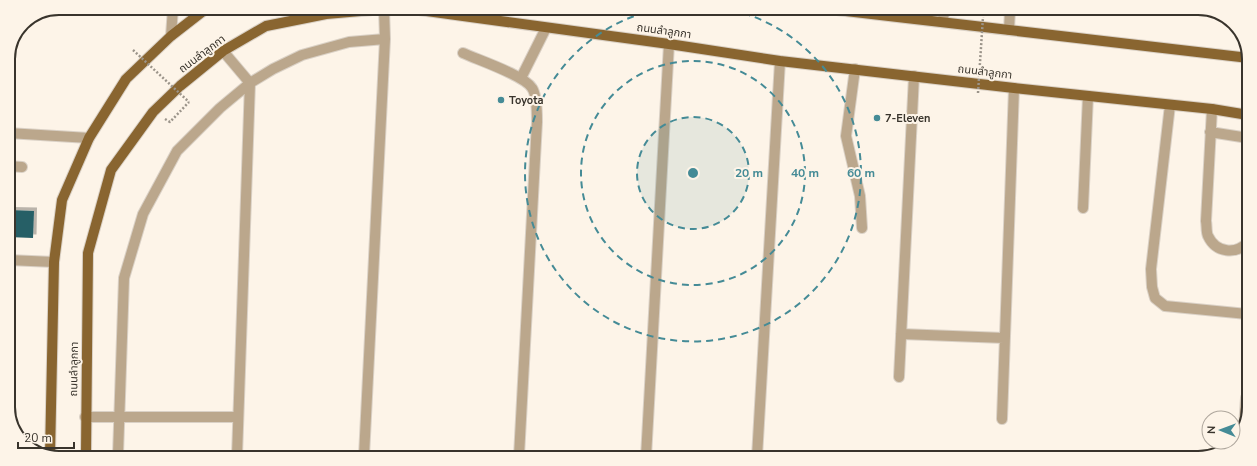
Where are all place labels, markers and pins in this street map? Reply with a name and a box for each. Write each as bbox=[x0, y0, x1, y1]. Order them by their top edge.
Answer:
place label: Toyota bbox=[509, 93, 543, 108]
marker: Toyota bbox=[496, 95, 506, 105]
place label: 7-Eleven bbox=[885, 111, 930, 126]
marker: 7-Eleven bbox=[872, 113, 882, 123]
centre of rings bbox=[686, 166, 700, 180]

